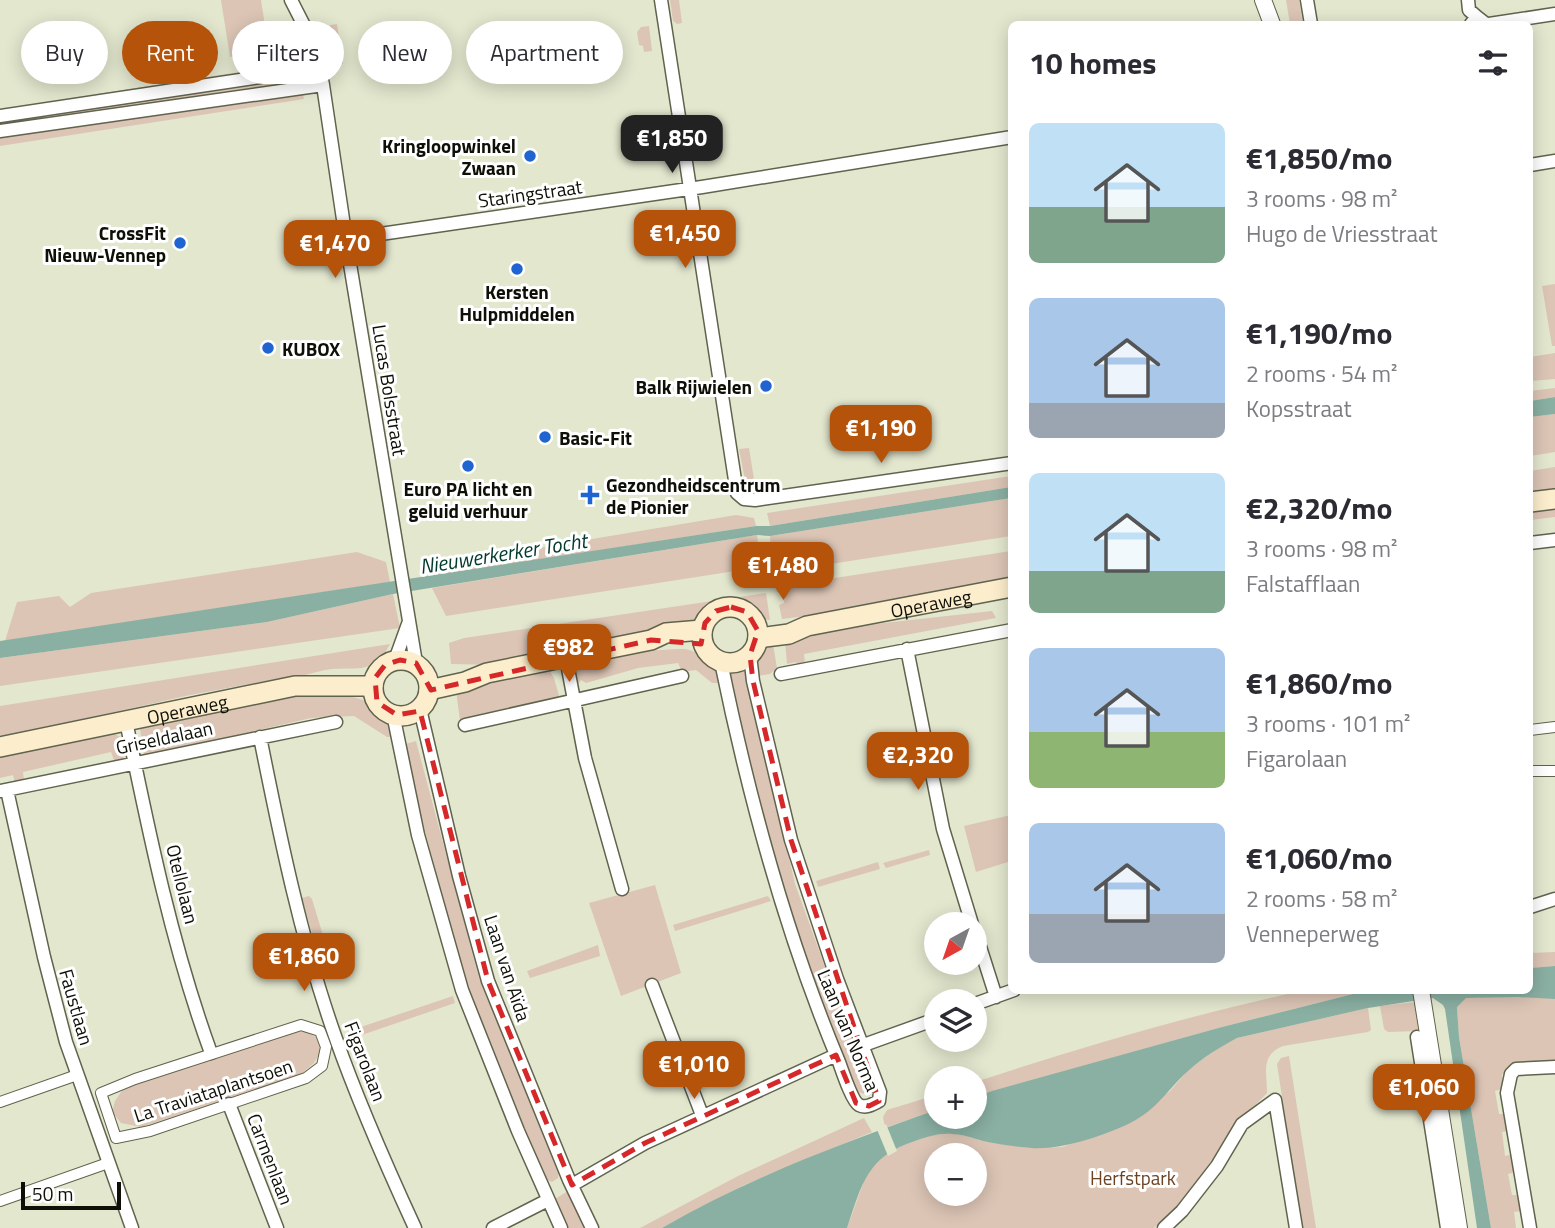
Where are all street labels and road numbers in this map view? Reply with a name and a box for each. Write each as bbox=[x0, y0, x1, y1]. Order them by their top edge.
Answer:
street label: Staringstraat bbox=[476, 171, 584, 215]
street label: Lucas Bolsstraat bbox=[365, 322, 415, 458]
street label: Operaweg bbox=[888, 580, 974, 624]
street label: Operaweg bbox=[144, 686, 230, 731]
street label: Griseldalaan bbox=[113, 713, 215, 761]
street label: Otellolaan bbox=[159, 841, 207, 927]
street label: Laan van Aïda bbox=[477, 911, 539, 1025]
street label: Laan van Norma bbox=[810, 964, 888, 1096]
street label: Faustlaan bbox=[52, 965, 102, 1049]
street label: Figarolaan bbox=[338, 1017, 394, 1105]
street label: La Traviataplantsoen bbox=[130, 1051, 296, 1129]
street label: Carmenlaan bbox=[240, 1109, 302, 1209]

